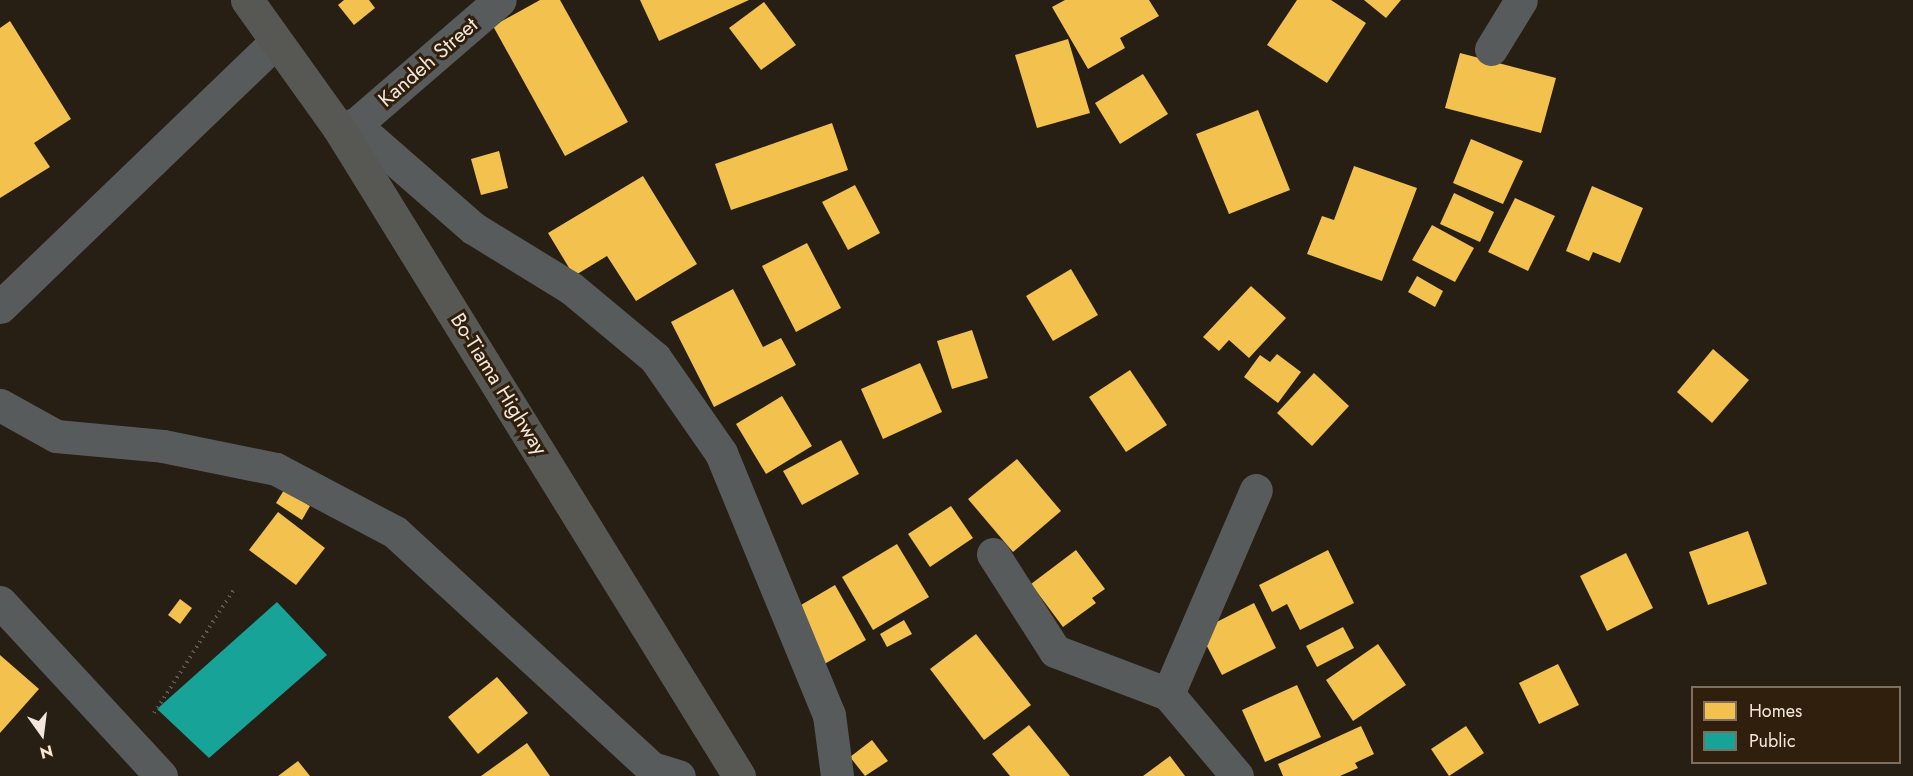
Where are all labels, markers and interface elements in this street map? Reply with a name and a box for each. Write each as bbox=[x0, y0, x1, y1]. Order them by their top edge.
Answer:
street label: Kandeh Street bbox=[373, 12, 483, 112]
street label: Bo-Tiama Highway bbox=[445, 308, 553, 460]
legend bbox=[1691, 686, 1901, 764]
text: Homes bbox=[1749, 698, 1802, 724]
north arrow bbox=[12, 704, 72, 764]
text: Public bbox=[1749, 728, 1796, 754]
text: N bbox=[38, 739, 55, 765]

